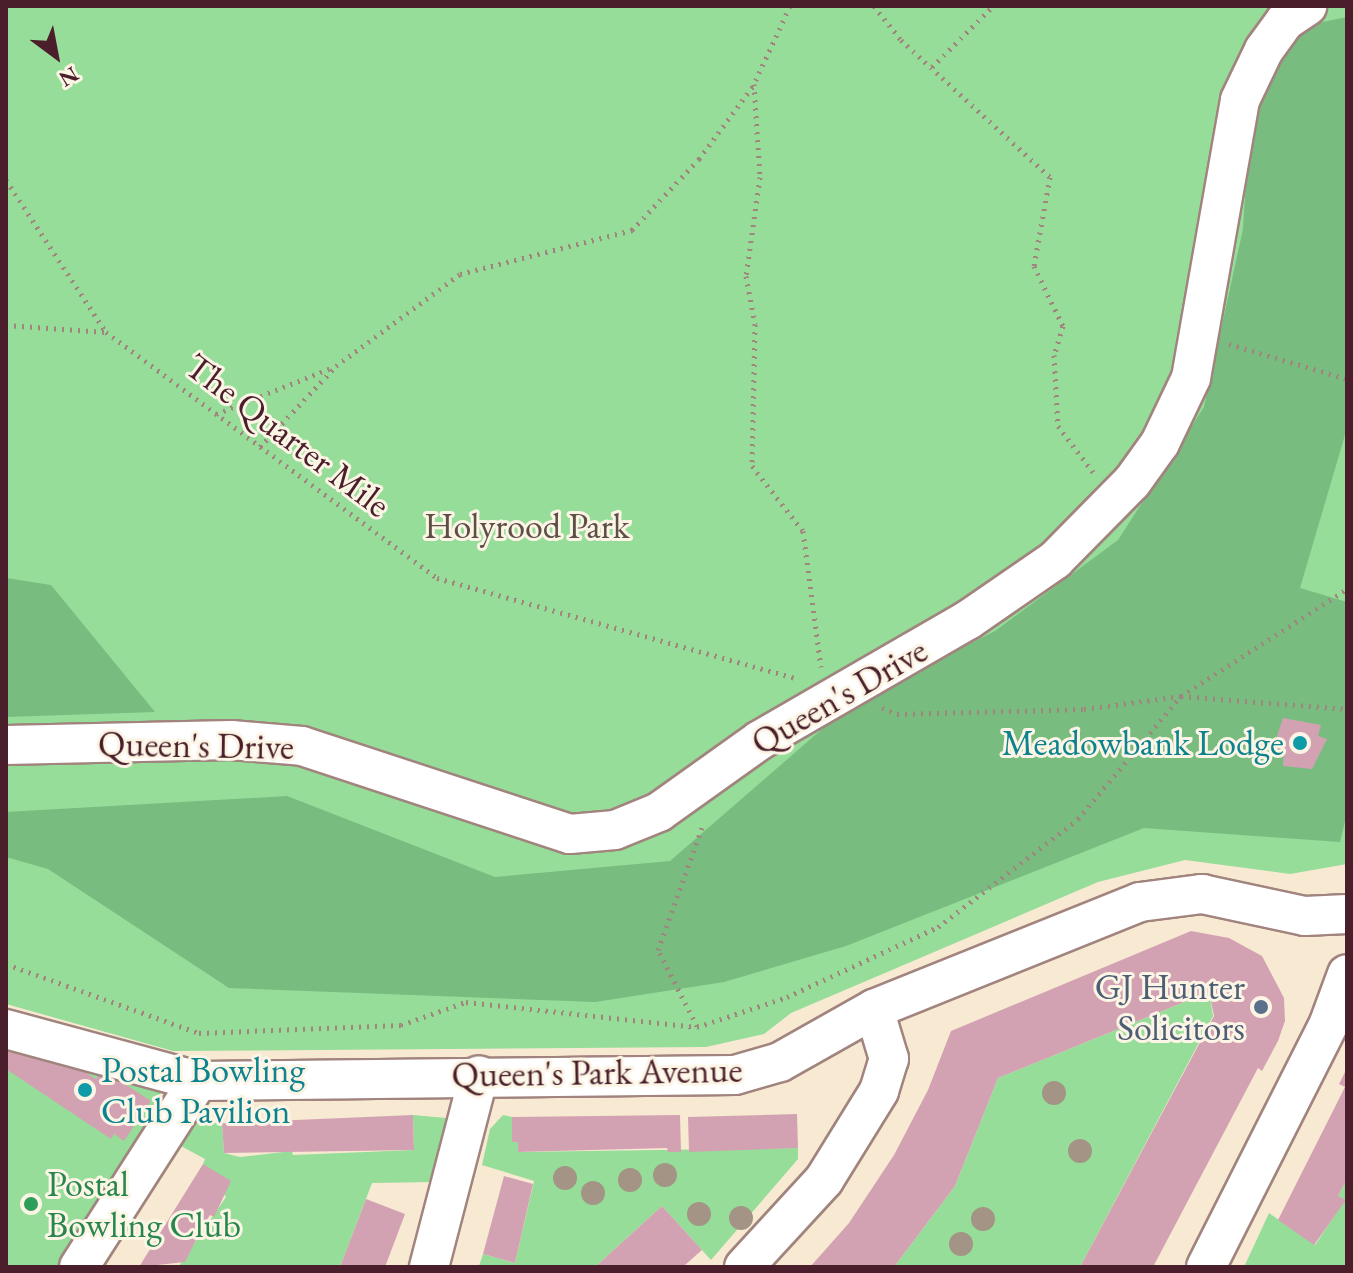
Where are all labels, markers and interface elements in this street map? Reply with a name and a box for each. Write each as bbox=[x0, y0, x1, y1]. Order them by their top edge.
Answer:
north arrow bbox=[16, 16, 96, 96]
text: N bbox=[54, 60, 84, 94]
street label: The Quarter Mile bbox=[177, 344, 399, 526]
park label: Holyrood Park bbox=[424, 504, 630, 548]
street label: Queen's Drive bbox=[743, 628, 935, 764]
place label: Meadowbank Lodge bbox=[1002, 721, 1284, 765]
street label: Queen's Drive bbox=[98, 722, 294, 768]
marker: Meadowbank Lodge bbox=[1291, 734, 1309, 752]
place label: GJ Hunter Solicitors bbox=[1095, 964, 1245, 1049]
marker: GJ Hunter Solicitors bbox=[1252, 998, 1270, 1016]
place label: Postal Bowling Club Pavilion bbox=[101, 1047, 305, 1132]
street label: Queen's Park Avenue bbox=[451, 1048, 743, 1096]
marker: Postal Bowling Club Pavilion bbox=[76, 1081, 94, 1099]
place label: Postal Bowling Club bbox=[47, 1161, 241, 1246]
marker: Postal Bowling Club bbox=[22, 1195, 40, 1213]

